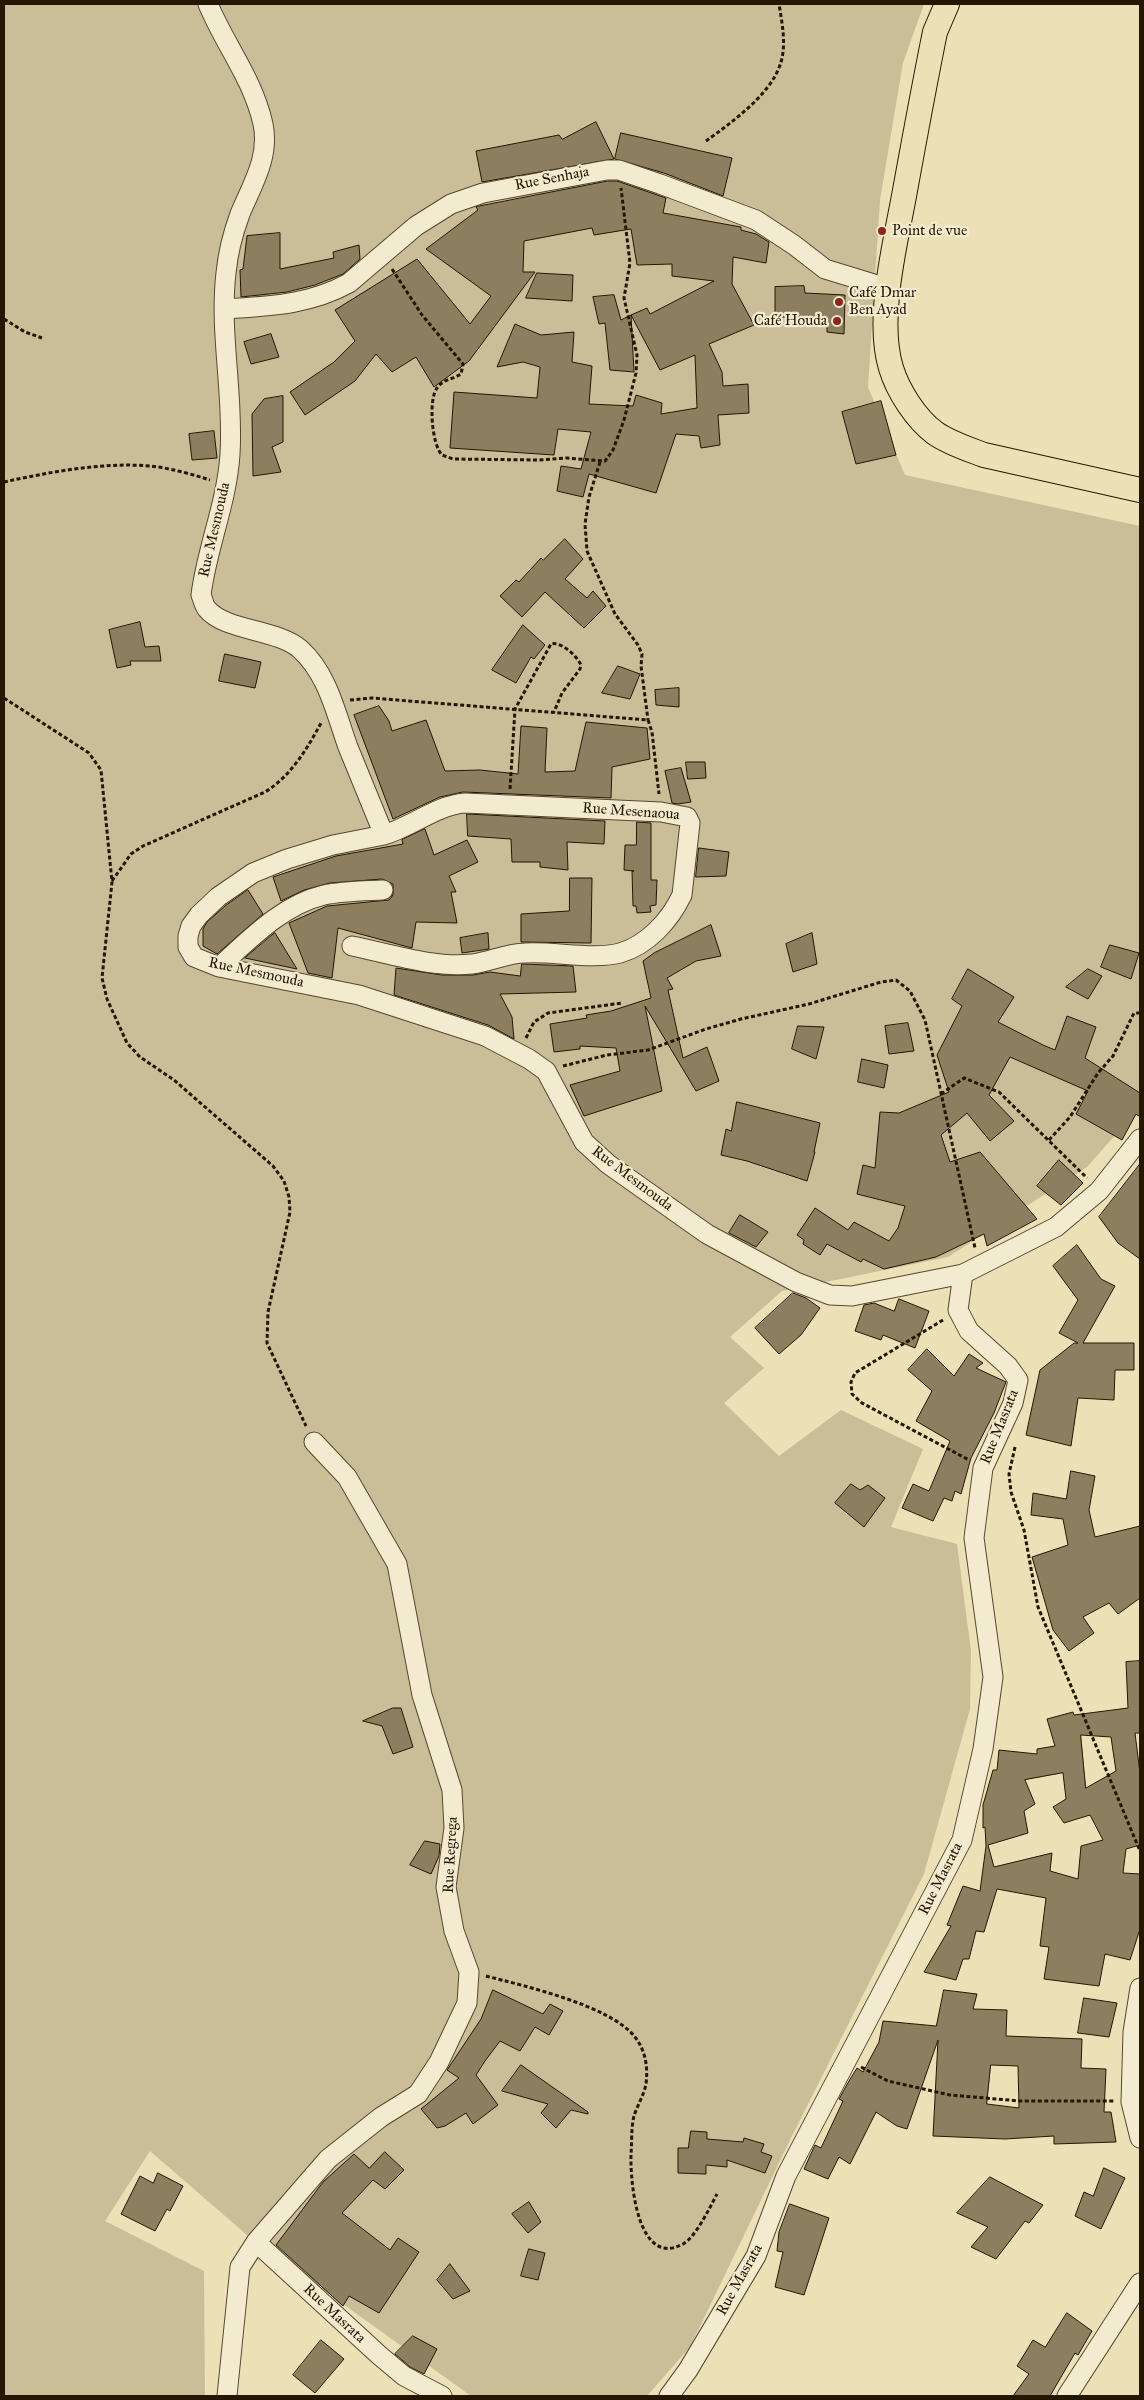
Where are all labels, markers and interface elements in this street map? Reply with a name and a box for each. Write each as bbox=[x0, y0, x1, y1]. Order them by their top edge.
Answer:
street label: Rue Senhaja bbox=[513, 163, 591, 195]
place label: Point de vue bbox=[892, 222, 967, 240]
marker: Point de vue bbox=[876, 225, 888, 237]
place label: Café Dmar Ben Ayad bbox=[849, 284, 916, 319]
marker: Café Dmar Ben Ayad bbox=[833, 296, 845, 308]
place label: Café Houda bbox=[754, 312, 827, 330]
marker: Café Houda bbox=[831, 315, 843, 327]
street label: Rue Mesmouda bbox=[195, 481, 235, 579]
street label: Rue Mesenaoua bbox=[582, 800, 680, 824]
street label: Rue Mesmouda bbox=[207, 954, 305, 992]
street label: Rue Mesmouda bbox=[588, 1143, 676, 1215]
street label: Rue Masrata bbox=[977, 1387, 1023, 1467]
street label: Rue Regrega bbox=[440, 1816, 462, 1894]
street label: Rue Masrata bbox=[915, 1840, 967, 1918]
street label: Rue Masrata bbox=[713, 2241, 767, 2319]
street label: Rue Masrata bbox=[299, 2281, 369, 2347]

